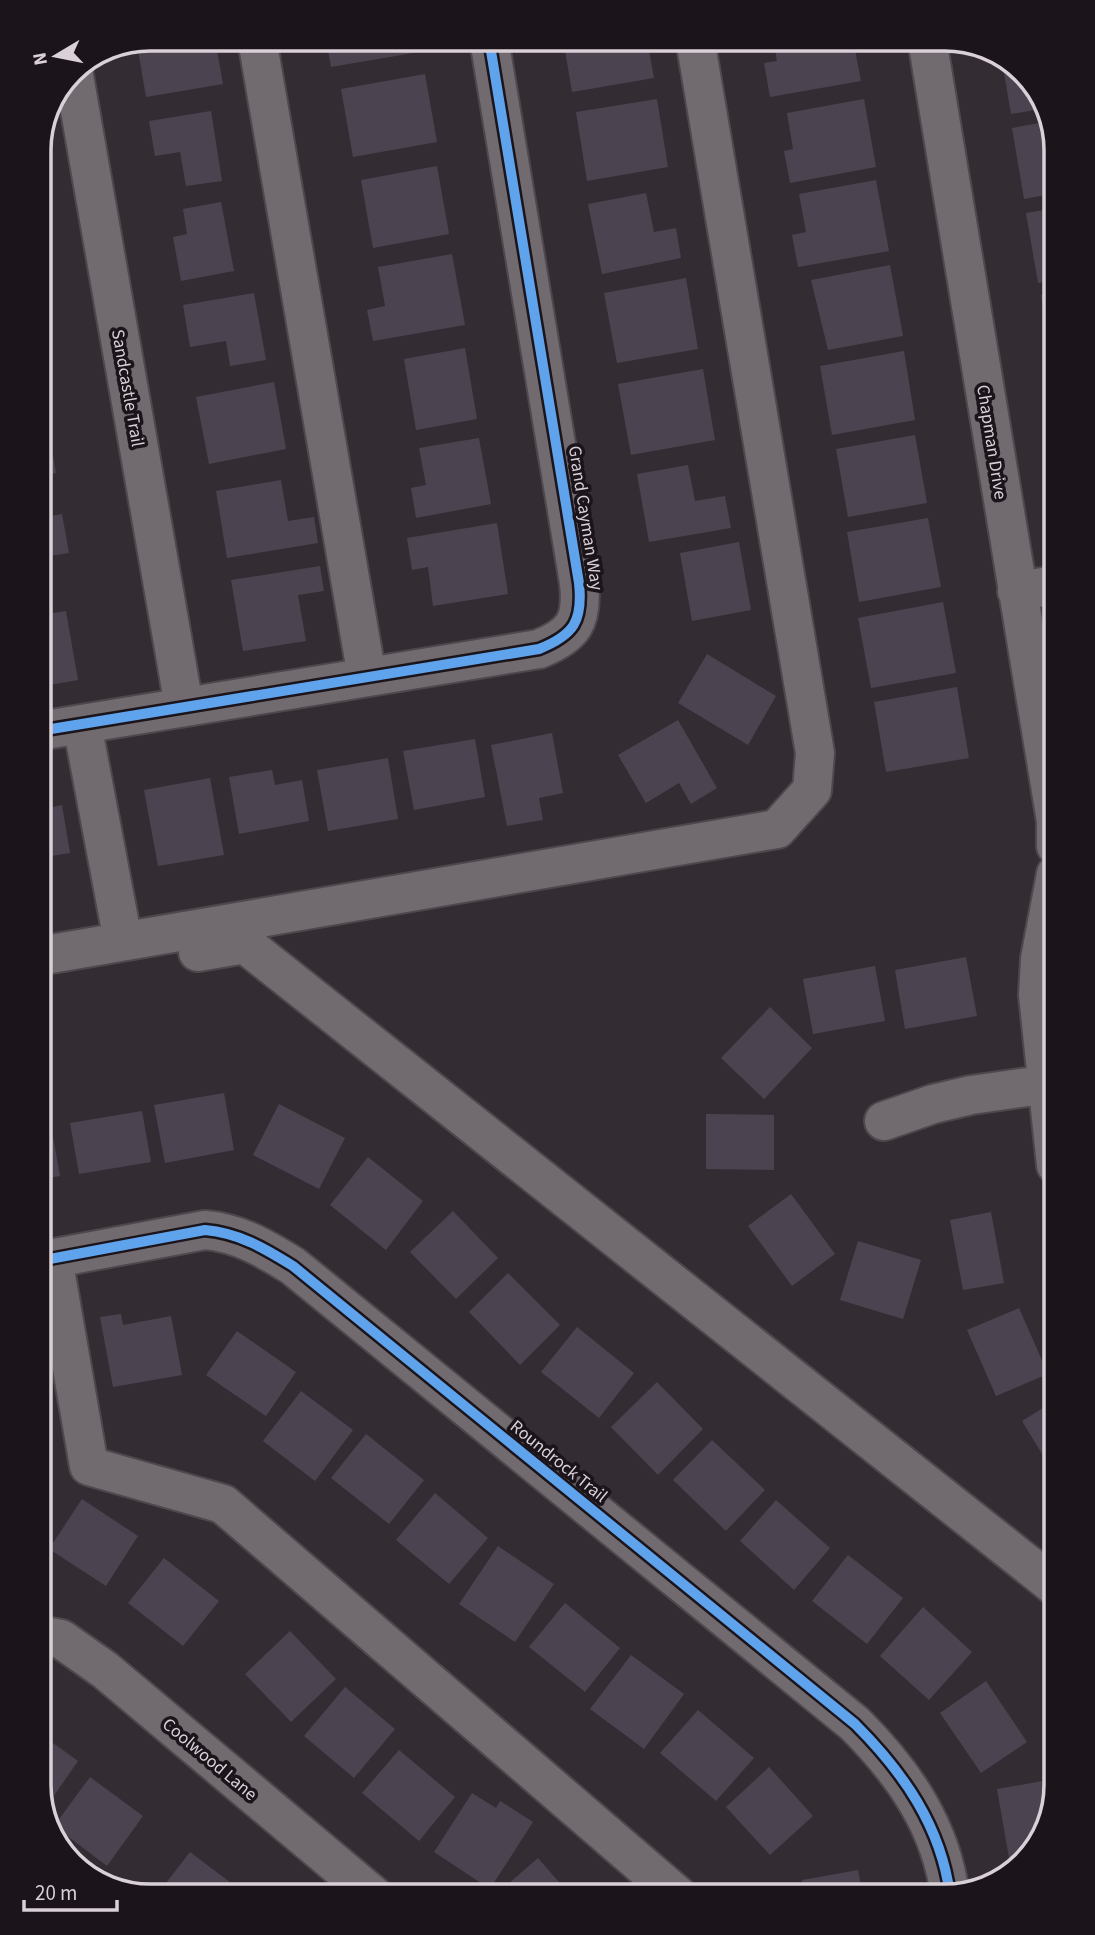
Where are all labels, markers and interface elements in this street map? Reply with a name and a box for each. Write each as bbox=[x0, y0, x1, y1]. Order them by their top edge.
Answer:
north arrow bbox=[21, 21, 91, 91]
text: N bbox=[26, 50, 55, 67]
street label: Sandcastle Trail bbox=[105, 327, 150, 449]
street label: Chapman Drive bbox=[970, 383, 1013, 501]
street label: Grand Cayman Way bbox=[562, 444, 609, 593]
street label: Roundrock Trail bbox=[505, 1414, 613, 1508]
street label: Coolwood Lane bbox=[157, 1712, 263, 1807]
scale bar bbox=[24, 1868, 117, 1912]
text: 20 m bbox=[35, 1878, 77, 1908]

